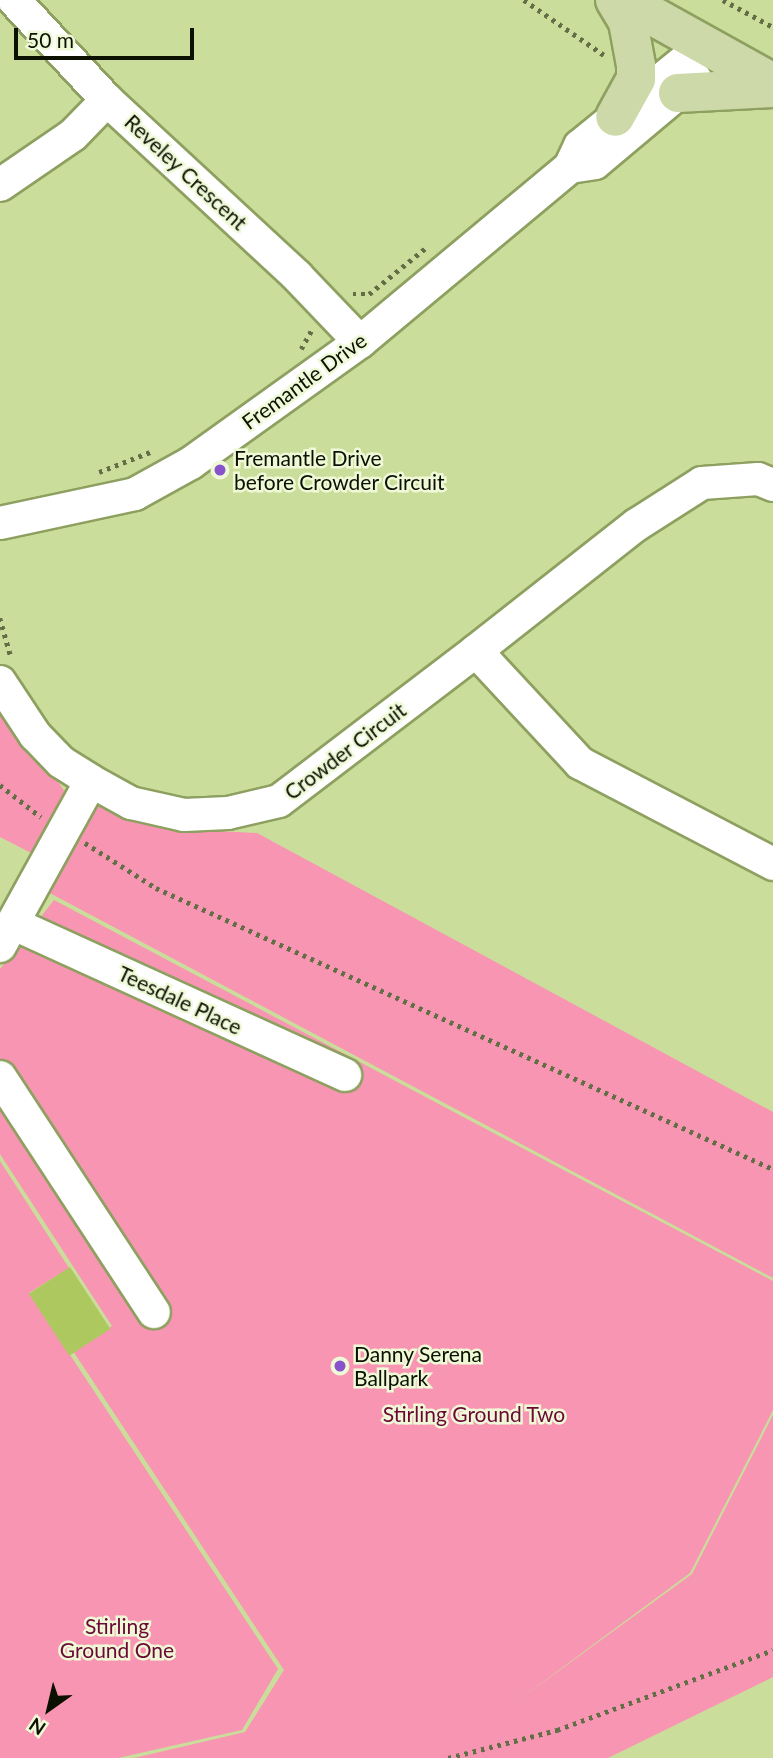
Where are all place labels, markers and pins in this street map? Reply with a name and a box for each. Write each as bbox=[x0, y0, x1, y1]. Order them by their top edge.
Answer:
place label: Fremantle Drive before Crowder Circuit bbox=[234, 445, 445, 495]
marker: Fremantle Drive before Crowder Circuit bbox=[212, 462, 228, 478]
place label: Danny Serena Ballpark bbox=[354, 1341, 482, 1391]
marker: Danny Serena Ballpark bbox=[332, 1358, 348, 1374]

